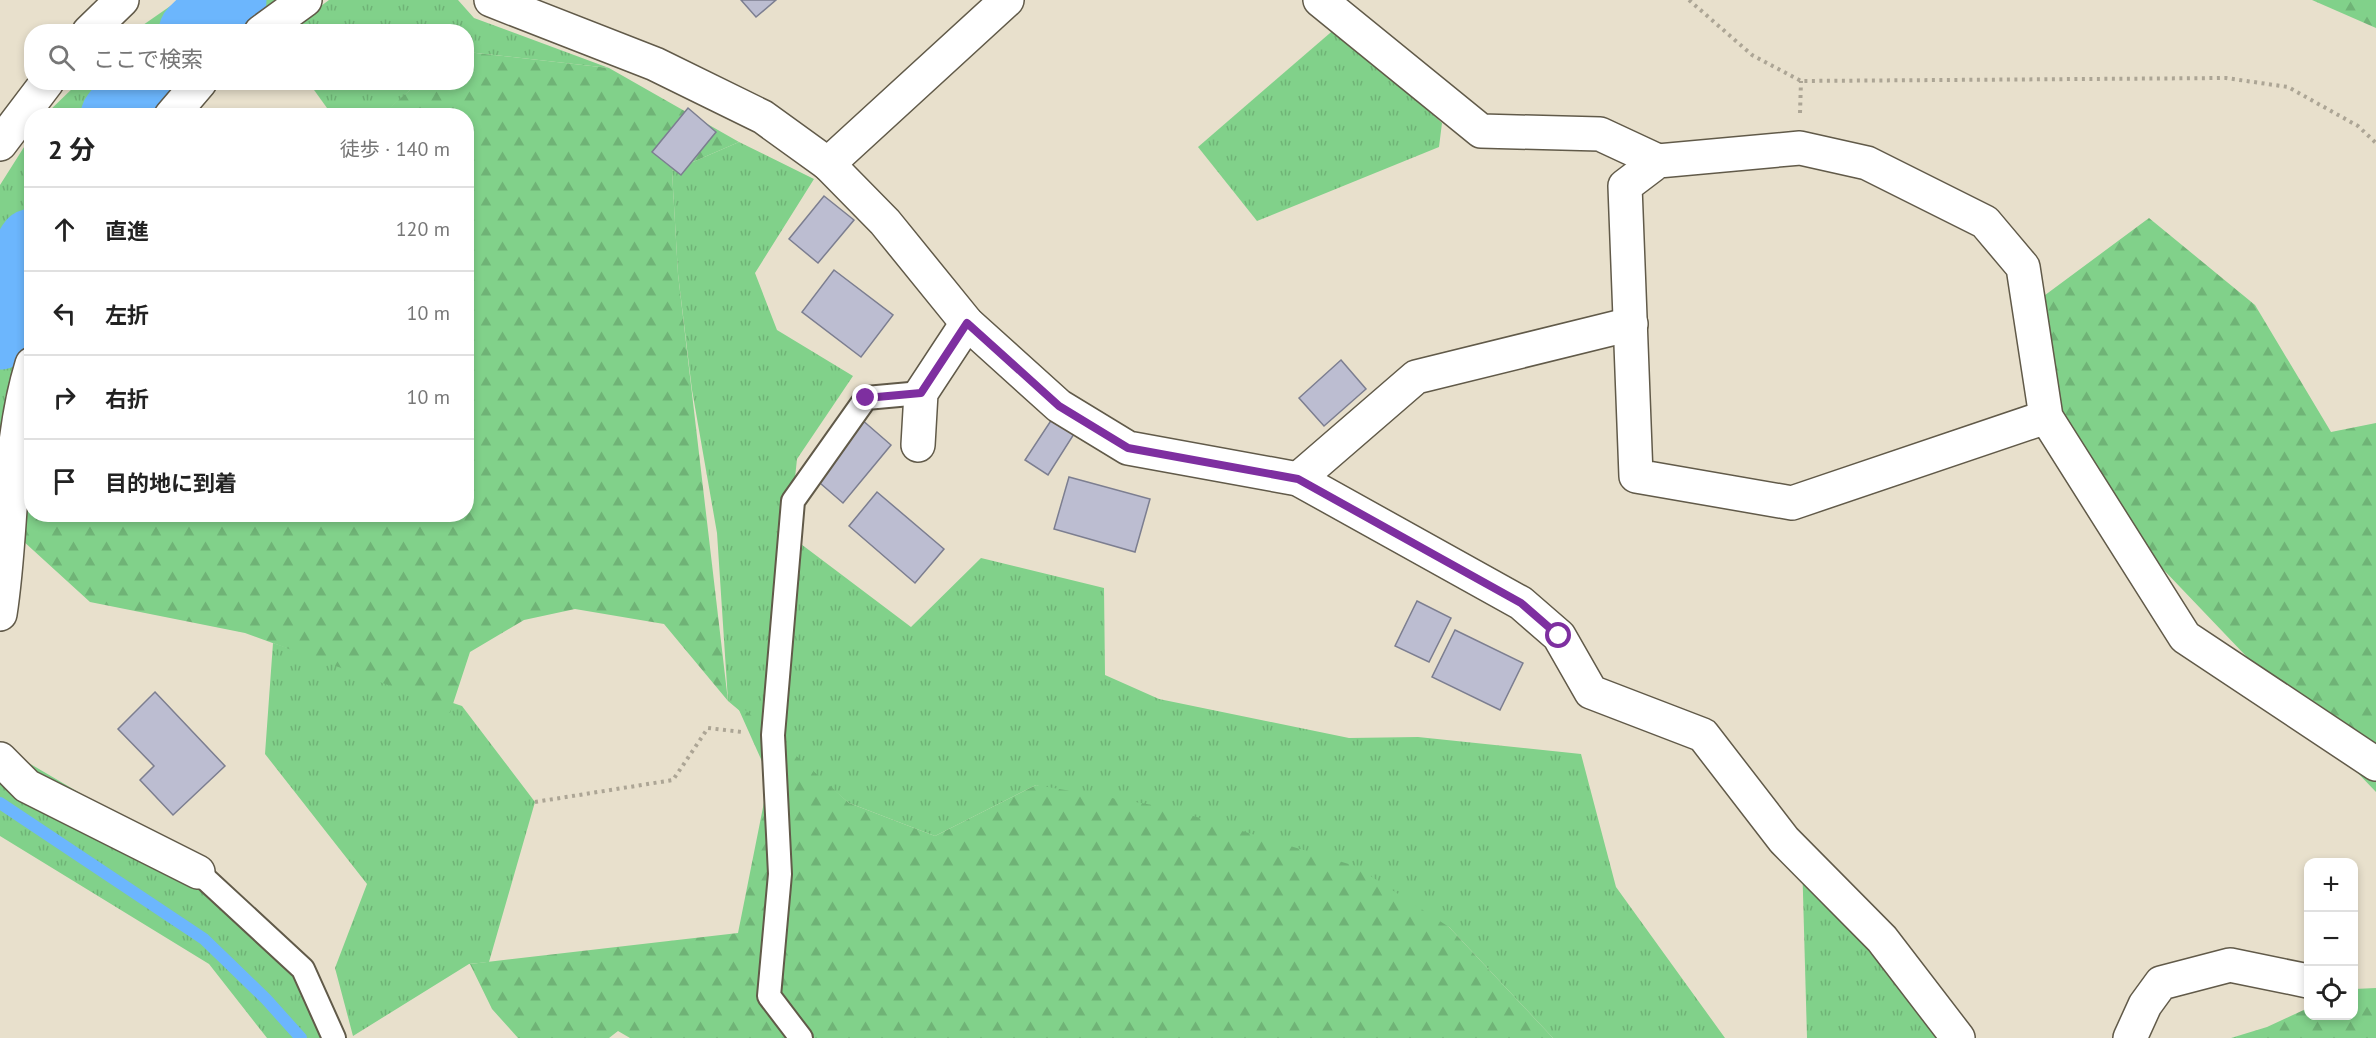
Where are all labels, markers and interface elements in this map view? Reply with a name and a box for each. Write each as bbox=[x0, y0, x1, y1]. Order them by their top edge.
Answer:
search box bbox=[24, 24, 474, 90]
icon: search bbox=[45, 41, 78, 74]
text: ここで検索 bbox=[93, 45, 203, 73]
text: 2 分 bbox=[48, 133, 95, 166]
text: 徒歩 · 140 m bbox=[340, 136, 450, 162]
icon: ahead bbox=[48, 213, 81, 246]
text: 120 m bbox=[396, 216, 450, 242]
text: 直進 bbox=[105, 217, 149, 245]
icon: left bbox=[48, 297, 81, 330]
text: 10 m bbox=[407, 300, 450, 326]
text: 左折 bbox=[105, 301, 149, 329]
icon: right bbox=[48, 381, 81, 414]
text: 10 m bbox=[407, 384, 450, 410]
route end bbox=[852, 384, 878, 410]
text: 右折 bbox=[105, 385, 149, 413]
icon: arrive bbox=[48, 465, 81, 498]
text: 目的地に到着 bbox=[105, 469, 237, 497]
route start bbox=[1545, 622, 1571, 648]
map controls bbox=[2304, 858, 2358, 1020]
button: + bbox=[2304, 858, 2358, 912]
button: − bbox=[2304, 912, 2358, 966]
button: locate bbox=[2304, 966, 2358, 1020]

